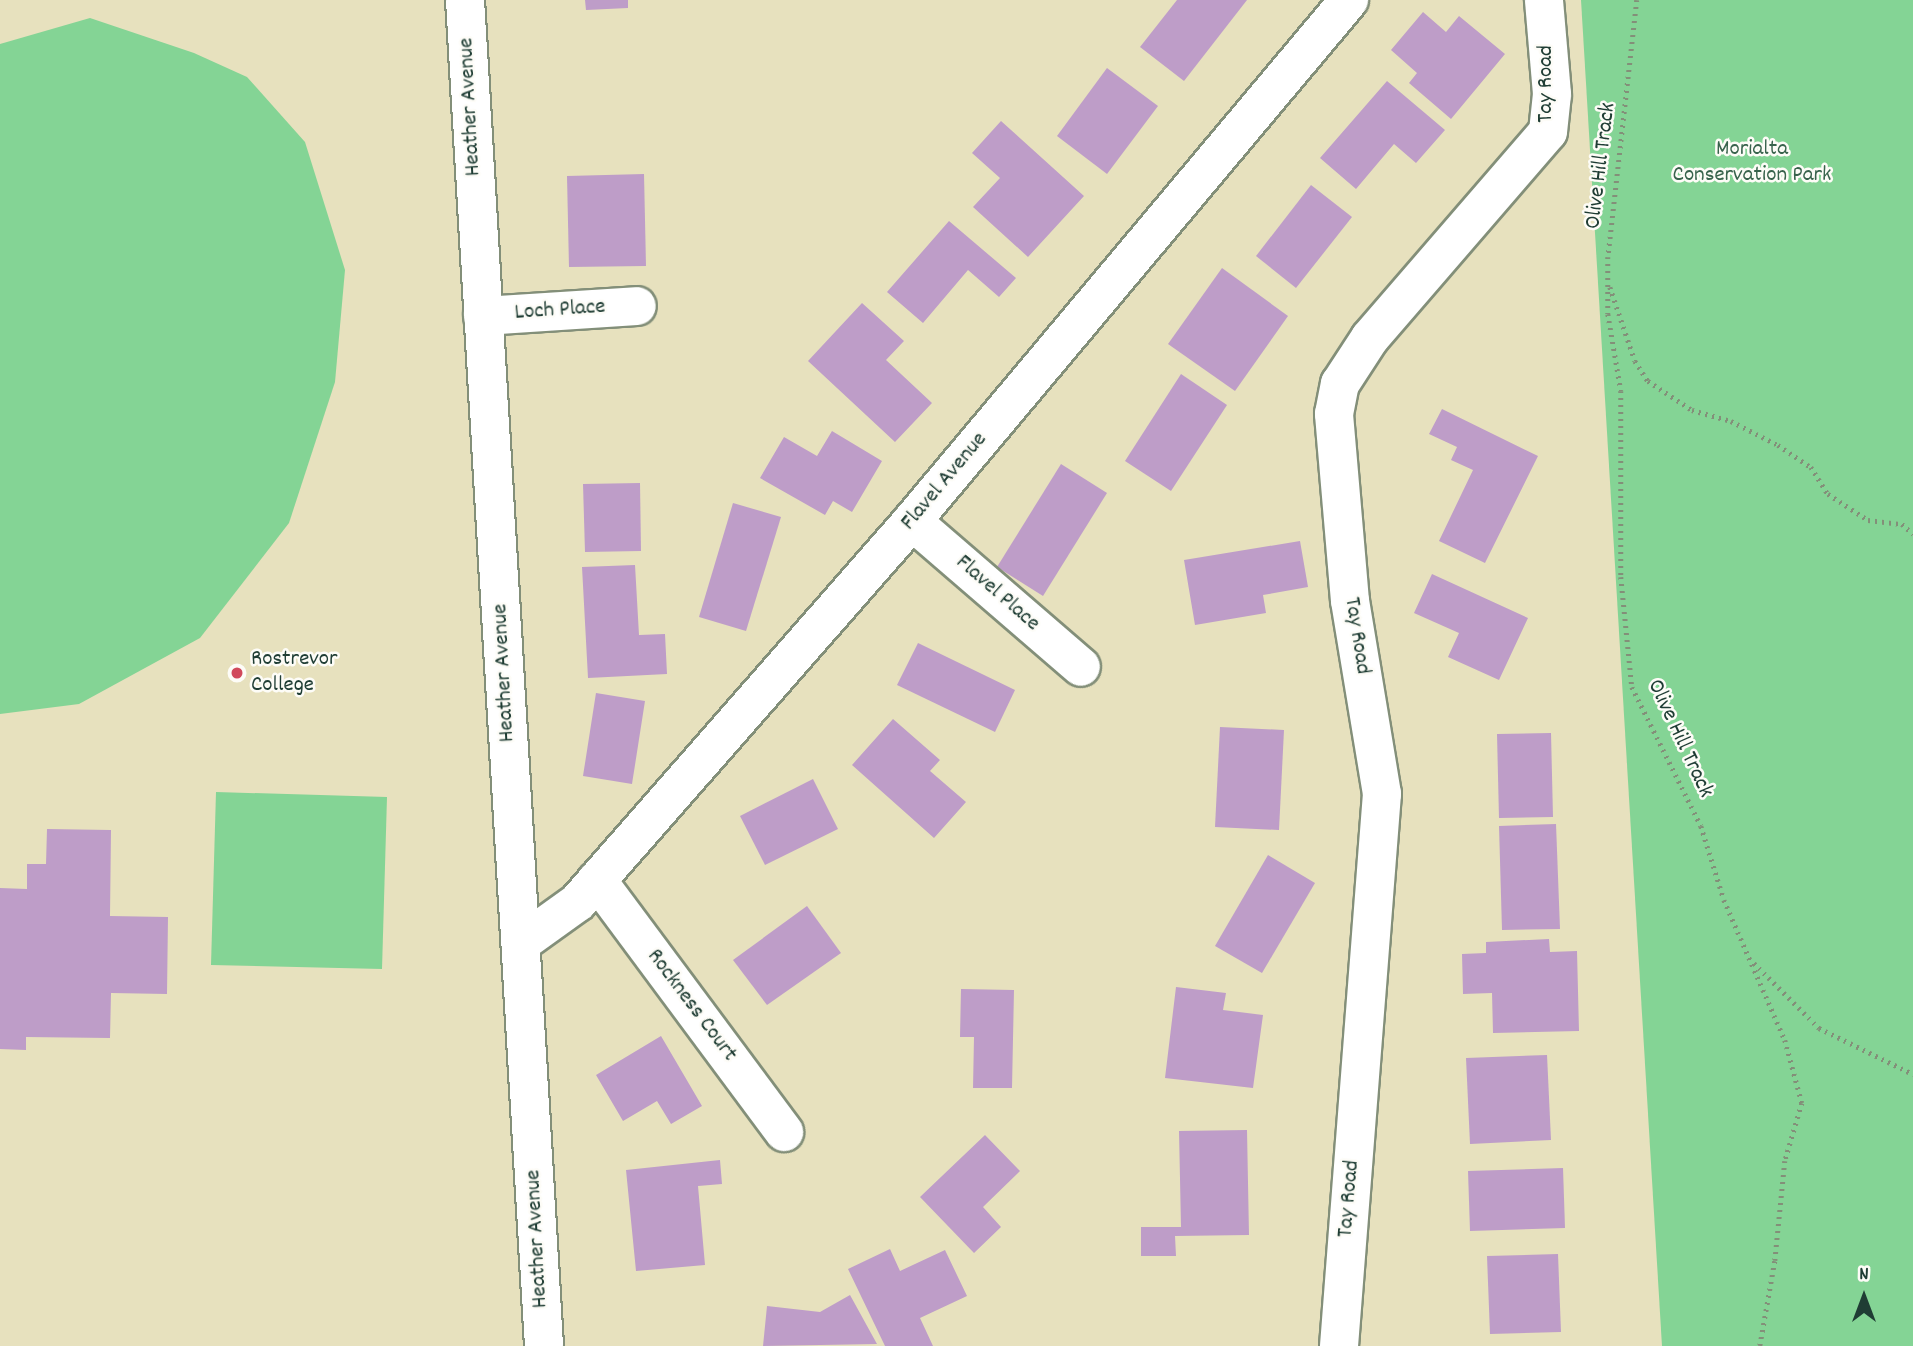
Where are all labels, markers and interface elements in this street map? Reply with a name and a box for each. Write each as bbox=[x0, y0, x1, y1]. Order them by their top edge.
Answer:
street label: Heather Avenue bbox=[454, 37, 488, 177]
street label: Tay Road bbox=[1533, 45, 1561, 123]
street label: Olive Hill Track bbox=[1581, 101, 1623, 231]
park label: Morialta Conservation Park bbox=[1673, 136, 1831, 190]
street label: Loch Place bbox=[514, 294, 606, 328]
street label: Flavel Avenue bbox=[896, 427, 994, 537]
street label: Flavel Place bbox=[949, 550, 1045, 638]
street label: Tay Road bbox=[1336, 596, 1376, 676]
street label: Heather Avenue bbox=[488, 603, 522, 743]
place label: Rostrevor College bbox=[251, 646, 338, 700]
marker: Rostrevor College bbox=[229, 665, 245, 681]
street label: Olive Hill Track bbox=[1640, 676, 1718, 802]
street label: Rockness Court bbox=[640, 944, 742, 1068]
street label: Tay Road bbox=[1333, 1159, 1367, 1239]
street label: Heather Avenue bbox=[521, 1169, 555, 1309]
north arrow bbox=[1829, 1262, 1899, 1332]
text: N bbox=[1859, 1262, 1869, 1289]

